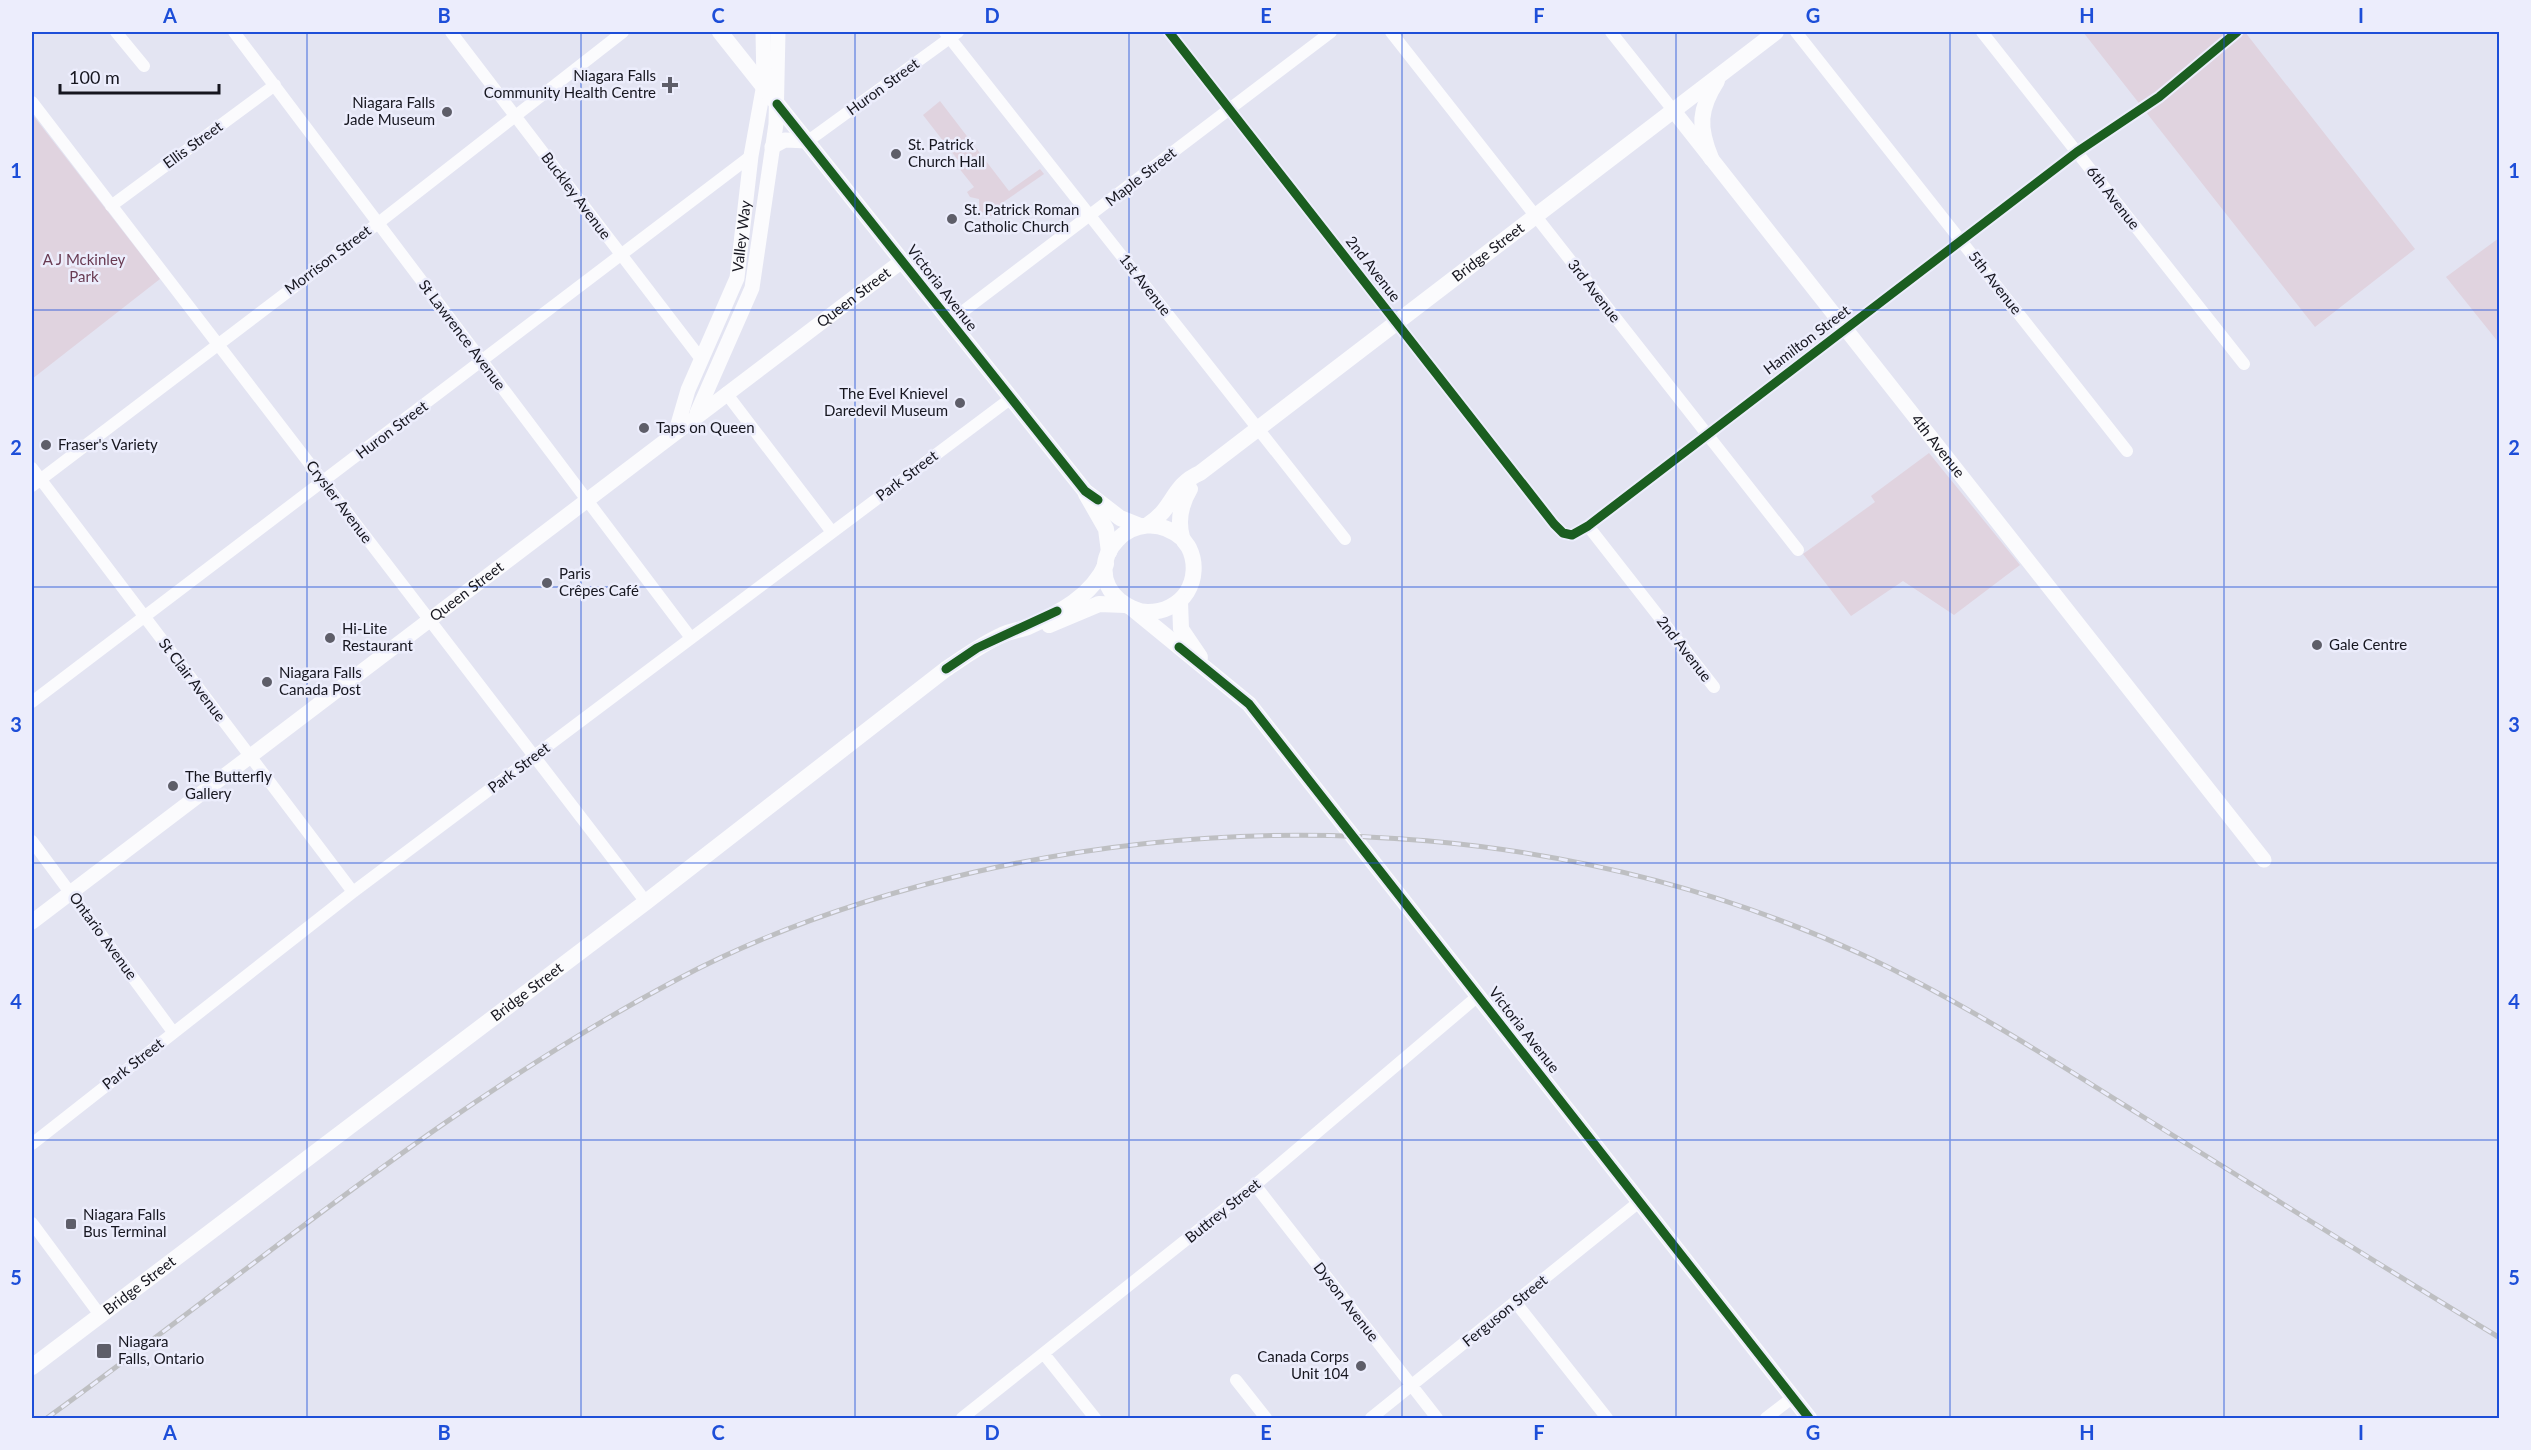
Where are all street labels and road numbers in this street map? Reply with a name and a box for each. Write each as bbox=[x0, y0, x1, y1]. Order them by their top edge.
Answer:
street label: Huron Street bbox=[843, 54, 923, 118]
street label: Ellis Street bbox=[159, 116, 226, 172]
street label: Maple Street bbox=[1102, 143, 1180, 209]
street label: Buckley Avenue bbox=[538, 148, 615, 243]
street label: 6th Avenue bbox=[2083, 162, 2144, 233]
street label: Valley Way bbox=[728, 199, 754, 273]
street label: Bridge Street bbox=[1448, 218, 1528, 285]
street label: Morrison Street bbox=[281, 221, 375, 298]
street label: 2nd Avenue bbox=[1343, 232, 1405, 305]
street label: Victoria Avenue bbox=[904, 241, 982, 334]
street label: 5th Avenue bbox=[1965, 247, 2026, 318]
street label: 1st Avenue bbox=[1116, 250, 1176, 319]
street label: 3rd Avenue bbox=[1565, 255, 1625, 326]
street label: Queen Street bbox=[813, 263, 894, 331]
street label: St Lawrence Avenue bbox=[416, 276, 510, 393]
street label: Hamilton Street bbox=[1760, 300, 1854, 378]
street label: Huron Street bbox=[352, 396, 431, 462]
street label: 4th Avenue bbox=[1908, 410, 1969, 481]
street label: Park Street bbox=[872, 446, 941, 504]
street label: Crysler Avenue bbox=[303, 456, 377, 546]
street label: Queen Street bbox=[426, 557, 507, 625]
street label: 2nd Avenue bbox=[1654, 612, 1716, 685]
street label: St Clair Avenue bbox=[156, 634, 230, 725]
street label: Park Street bbox=[484, 738, 553, 796]
street label: Ontario Avenue bbox=[66, 888, 142, 983]
street label: Bridge Street bbox=[487, 958, 567, 1024]
street label: Victoria Avenue bbox=[1486, 983, 1564, 1076]
street label: Park Street bbox=[98, 1033, 167, 1093]
street label: Buttrey Street bbox=[1181, 1174, 1264, 1246]
street label: Bridge Street bbox=[99, 1251, 179, 1318]
street label: Dyson Avenue bbox=[1310, 1258, 1383, 1345]
street label: Ferguson Street bbox=[1458, 1270, 1551, 1350]

